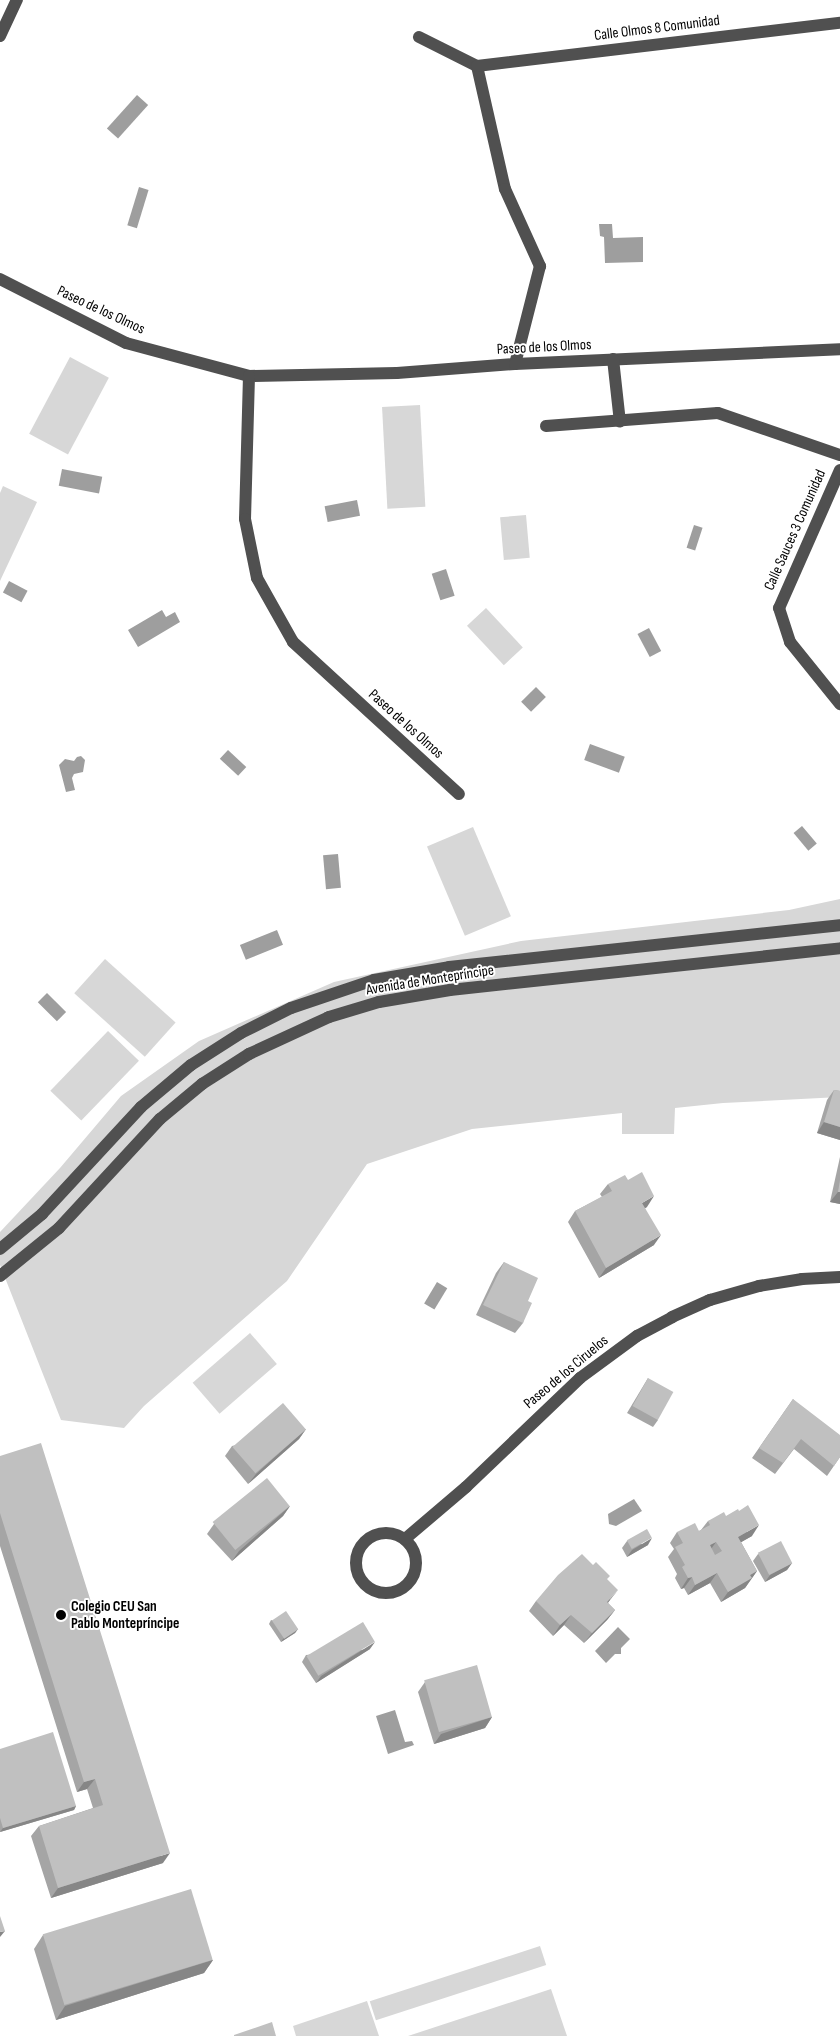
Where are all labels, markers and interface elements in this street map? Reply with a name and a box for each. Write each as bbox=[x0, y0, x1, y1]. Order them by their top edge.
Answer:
street label: Calle Olmos 8 Comunidad bbox=[593, 11, 721, 45]
street label: Paseo de los Olmos bbox=[54, 282, 148, 338]
street label: Paseo de los Olmos bbox=[496, 336, 592, 358]
street label: Calle Sauces 3 Comunidad bbox=[760, 467, 830, 593]
street label: Paseo de los Olmos bbox=[365, 686, 447, 762]
street label: Avenida de Montepríncipe bbox=[365, 961, 495, 999]
street label: Paseo de los Ciruelos bbox=[520, 1332, 612, 1412]
place label: Colegio CEU San Pablo Montepríncipe bbox=[71, 1597, 179, 1632]
marker: Colegio CEU San Pablo Montepríncipe bbox=[55, 1609, 67, 1621]

